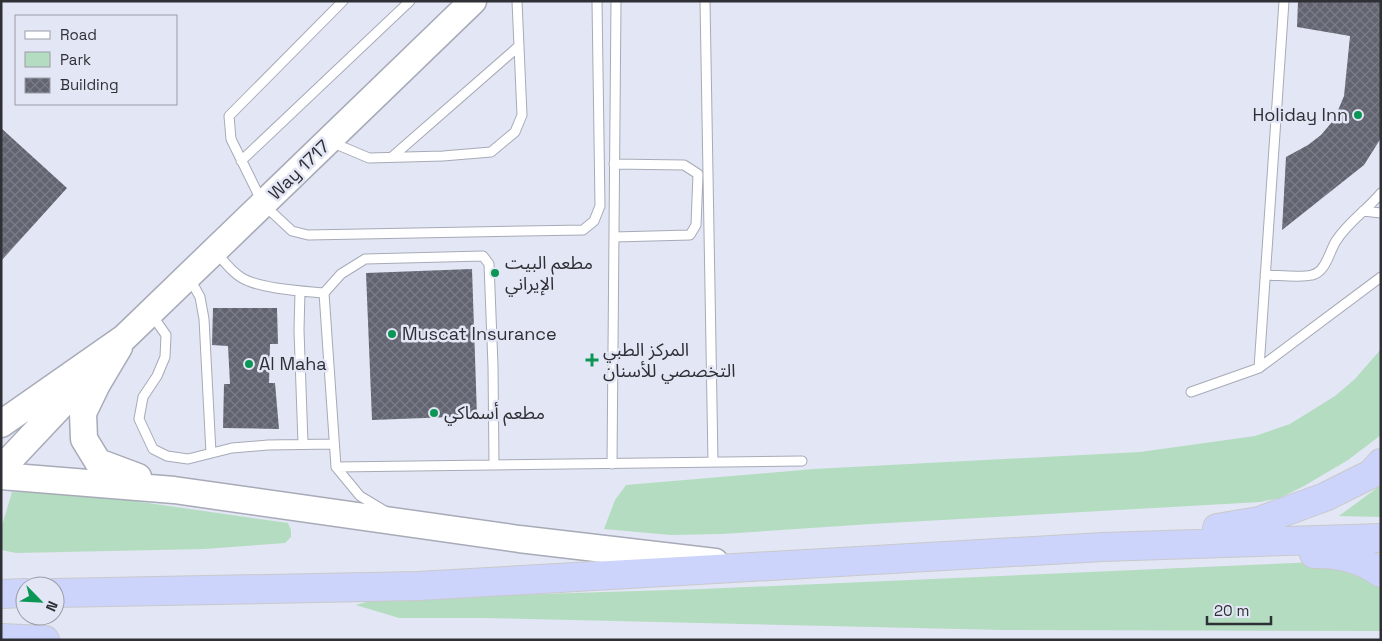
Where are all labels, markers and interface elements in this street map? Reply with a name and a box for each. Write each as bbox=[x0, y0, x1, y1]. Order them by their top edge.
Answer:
legend bbox=[15, 15, 178, 105]
text: Road bbox=[60, 25, 97, 44]
text: Park bbox=[60, 50, 91, 69]
text: Building bbox=[60, 75, 119, 94]
place label: Holiday Inn bbox=[1252, 103, 1348, 126]
marker: Holiday Inn bbox=[1352, 109, 1364, 121]
street label: Way 1717 bbox=[263, 135, 334, 204]
place label: مطعم البيت الإيراني bbox=[505, 251, 593, 297]
marker: مطعم البيت الإيراني bbox=[489, 267, 501, 279]
place label: Muscat Insurance bbox=[402, 322, 557, 345]
marker: Muscat Insurance bbox=[386, 328, 398, 340]
place label: المركز الطبي التخصصي للأسنان bbox=[603, 338, 736, 384]
place label: Al Maha bbox=[259, 352, 327, 375]
marker: المركز الطبي التخصصي للأسنان bbox=[585, 353, 599, 367]
marker: Al Maha bbox=[243, 358, 255, 370]
place label: مطعم أسماكي bbox=[444, 401, 545, 426]
marker: مطعم أسماكي bbox=[428, 407, 440, 419]
north arrow bbox=[15, 576, 65, 626]
scale bar bbox=[1207, 594, 1271, 626]
text: N bbox=[42, 598, 62, 614]
text: 20 m bbox=[1214, 601, 1249, 620]

